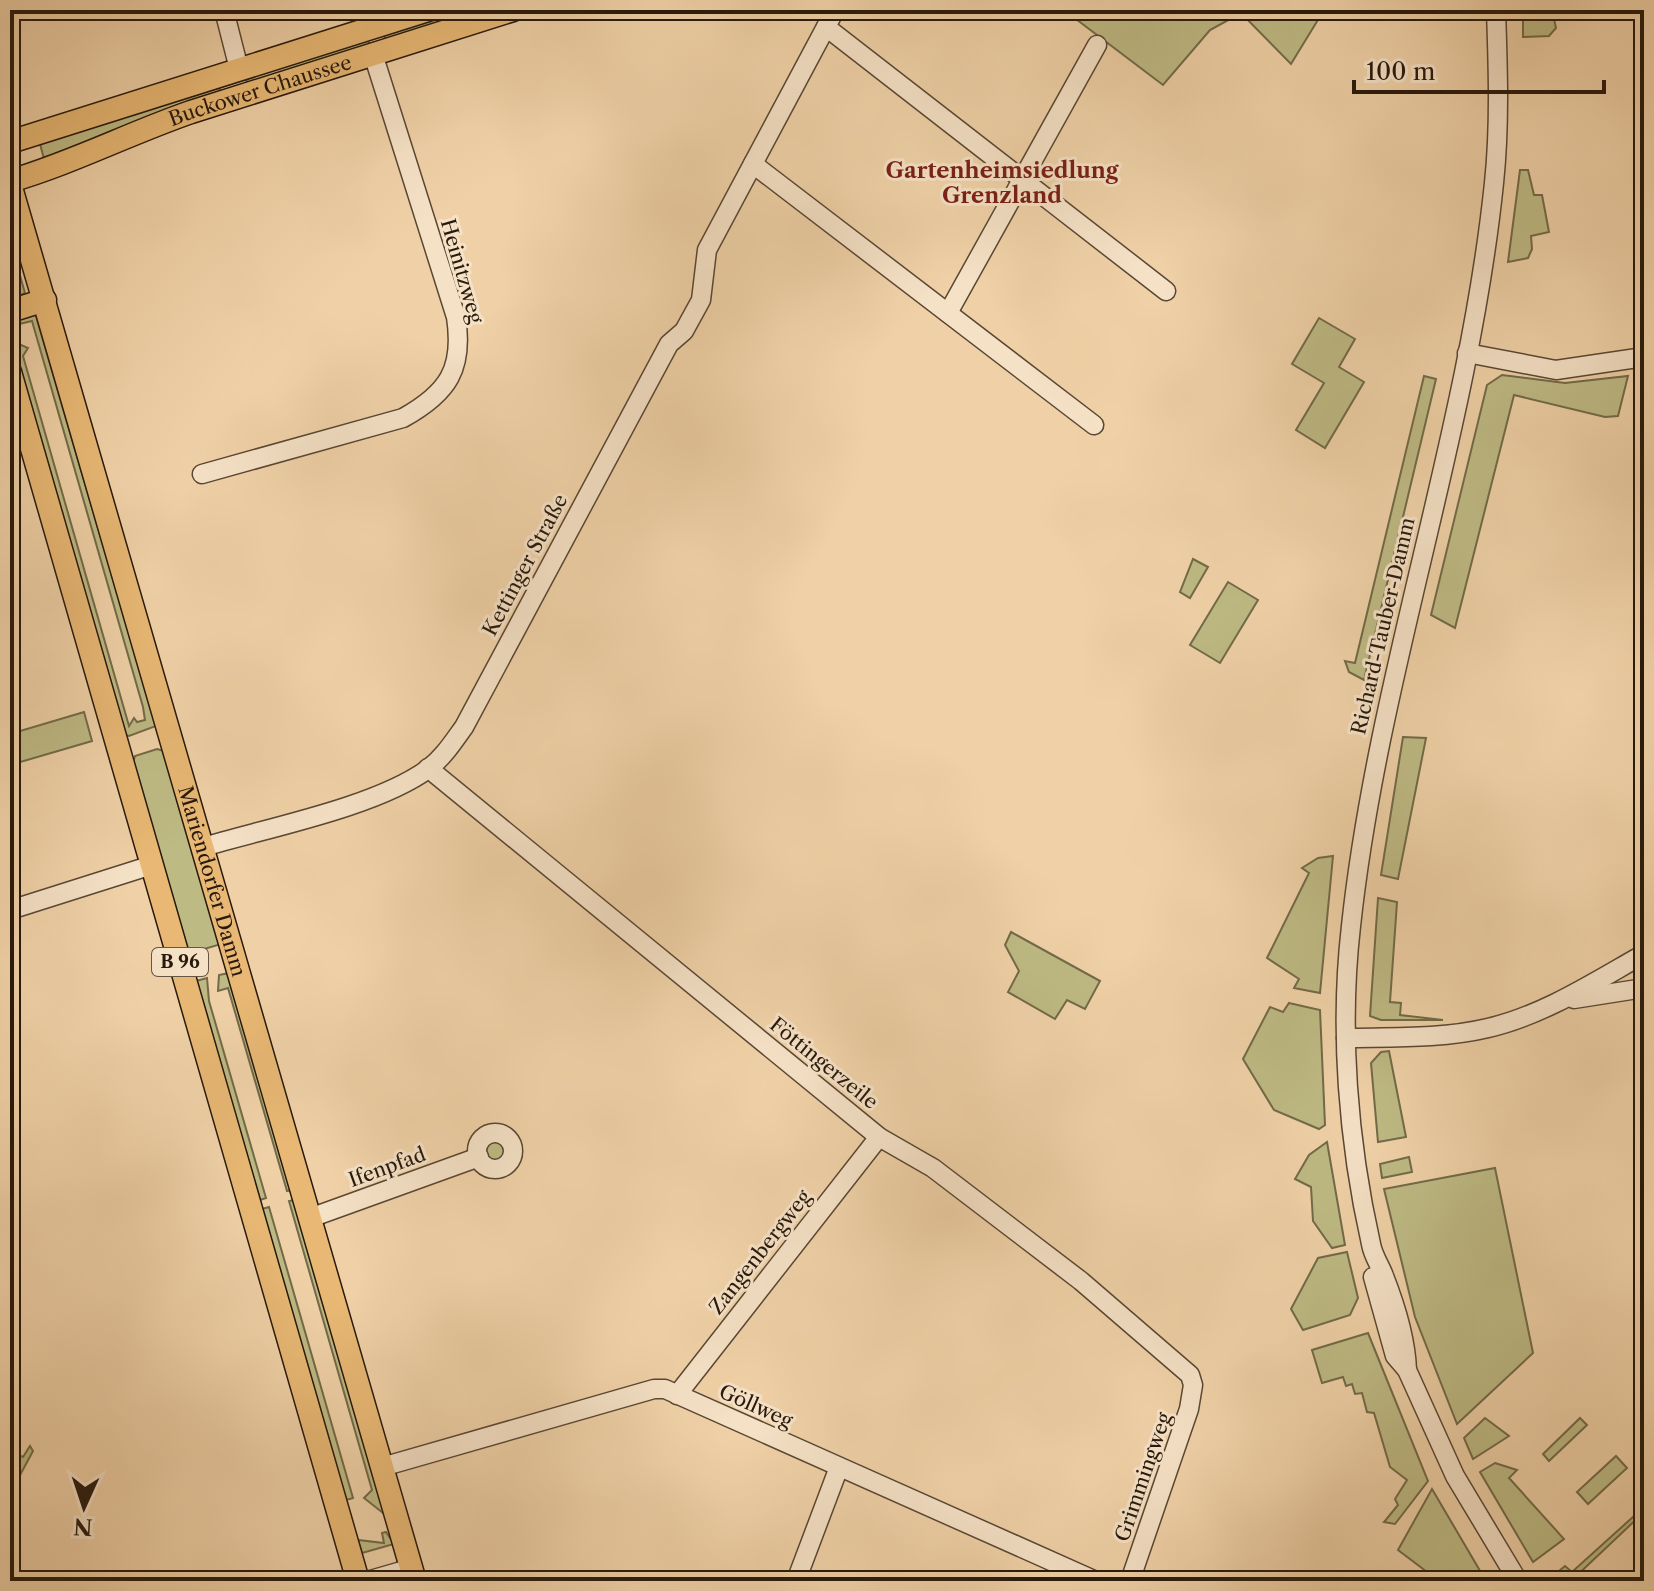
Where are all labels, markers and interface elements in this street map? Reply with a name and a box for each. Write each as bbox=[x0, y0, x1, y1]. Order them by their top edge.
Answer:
scale bar bbox=[1354, 44, 1604, 94]
street label: Buckower Chaussee bbox=[165, 50, 354, 131]
text: 100 m bbox=[1366, 57, 1435, 86]
district label: Gartenheimsiedlung Grenzland bbox=[885, 157, 1120, 209]
street label: Heinitzweg bbox=[436, 216, 489, 327]
street label: Kettinger Straße bbox=[478, 490, 572, 640]
street label: Richard-Tauber-Damm bbox=[1346, 515, 1420, 737]
street label: Mariendorfer Damm bbox=[173, 783, 251, 980]
road number: B 96 bbox=[152, 948, 208, 976]
street label: Föttingerzeile bbox=[765, 1012, 883, 1114]
street label: Ifenpfad bbox=[345, 1142, 429, 1192]
street label: Zangenbergweg bbox=[704, 1185, 816, 1319]
street label: Göllweg bbox=[716, 1379, 797, 1433]
street label: Grimmingweg bbox=[1110, 1409, 1176, 1545]
north arrow bbox=[44, 1467, 124, 1547]
text: N bbox=[73, 1512, 93, 1540]

